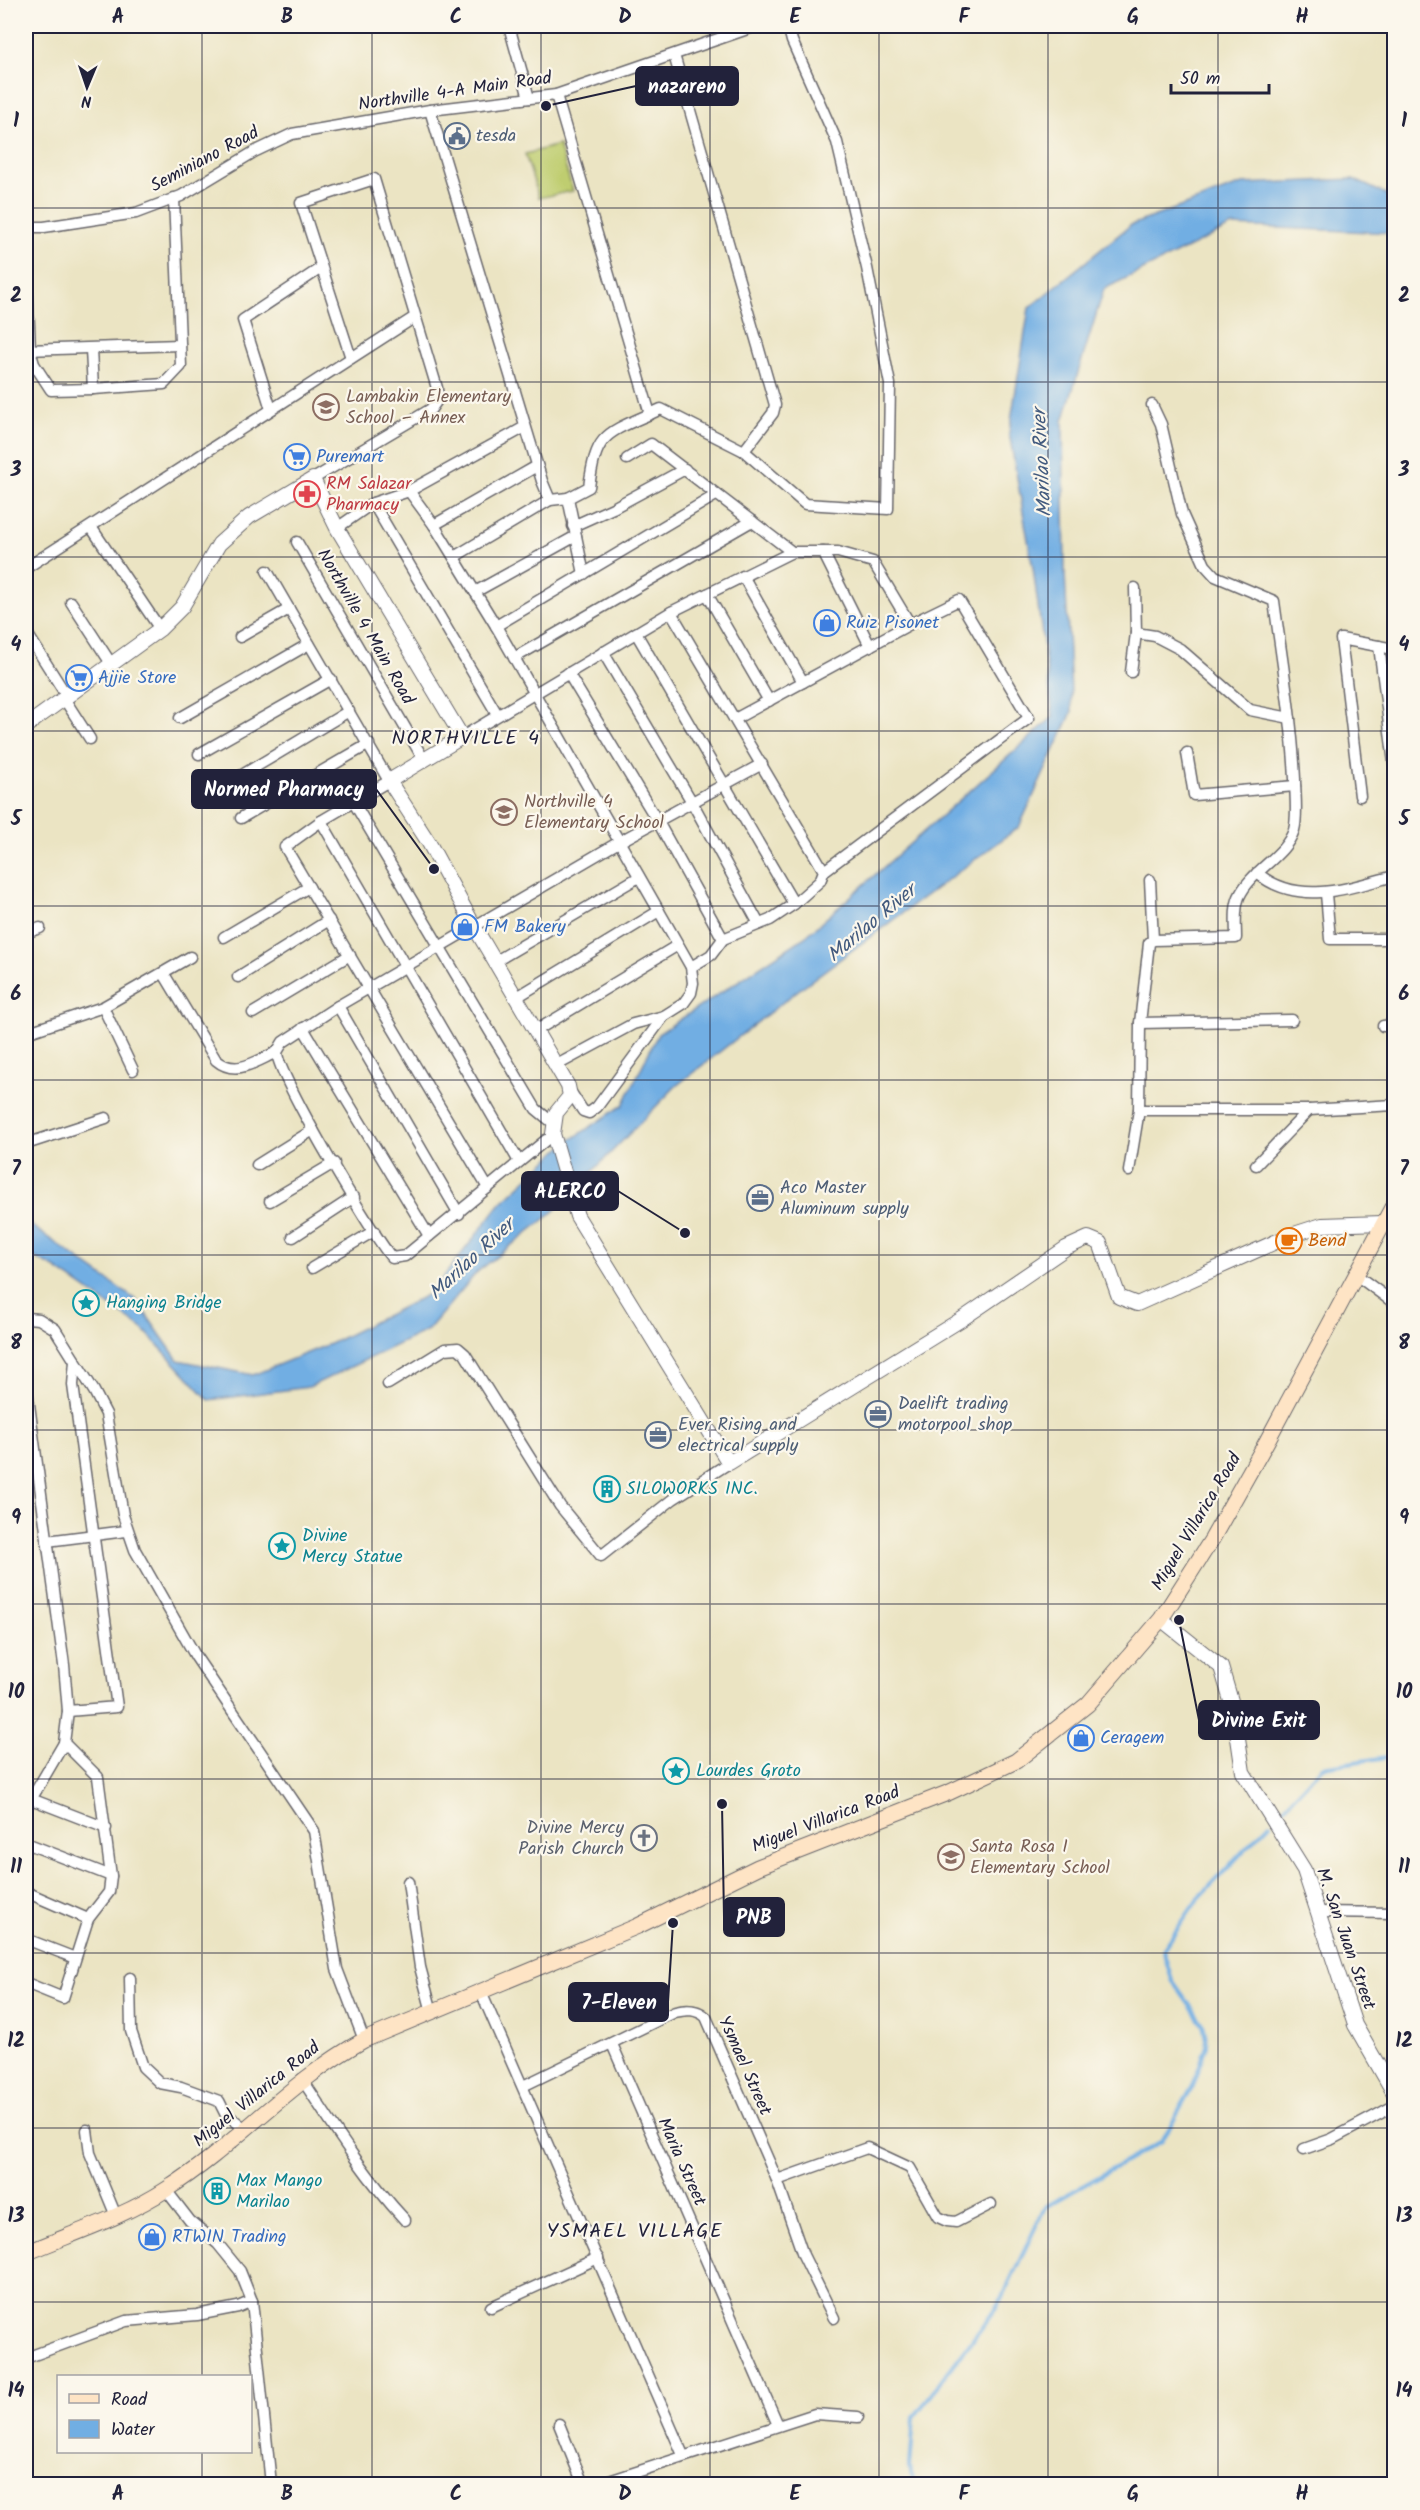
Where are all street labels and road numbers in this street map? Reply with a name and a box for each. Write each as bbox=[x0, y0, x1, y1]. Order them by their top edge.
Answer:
street label: Northville 4-A Main Road bbox=[356, 64, 555, 120]
street label: Seminiano Road bbox=[145, 119, 266, 201]
street label: Northville 4 Main Road bbox=[308, 544, 422, 711]
street label: Miguel Villarica Road bbox=[1144, 1447, 1250, 1597]
street label: Miguel Villarica Road bbox=[748, 1778, 905, 1862]
street label: M. San Juan Street bbox=[1307, 1864, 1383, 2015]
street label: Ysmael Street bbox=[709, 2012, 779, 2121]
street label: Miguel Villarica Road bbox=[187, 2034, 328, 2156]
street label: Maria Street bbox=[649, 2113, 714, 2212]

